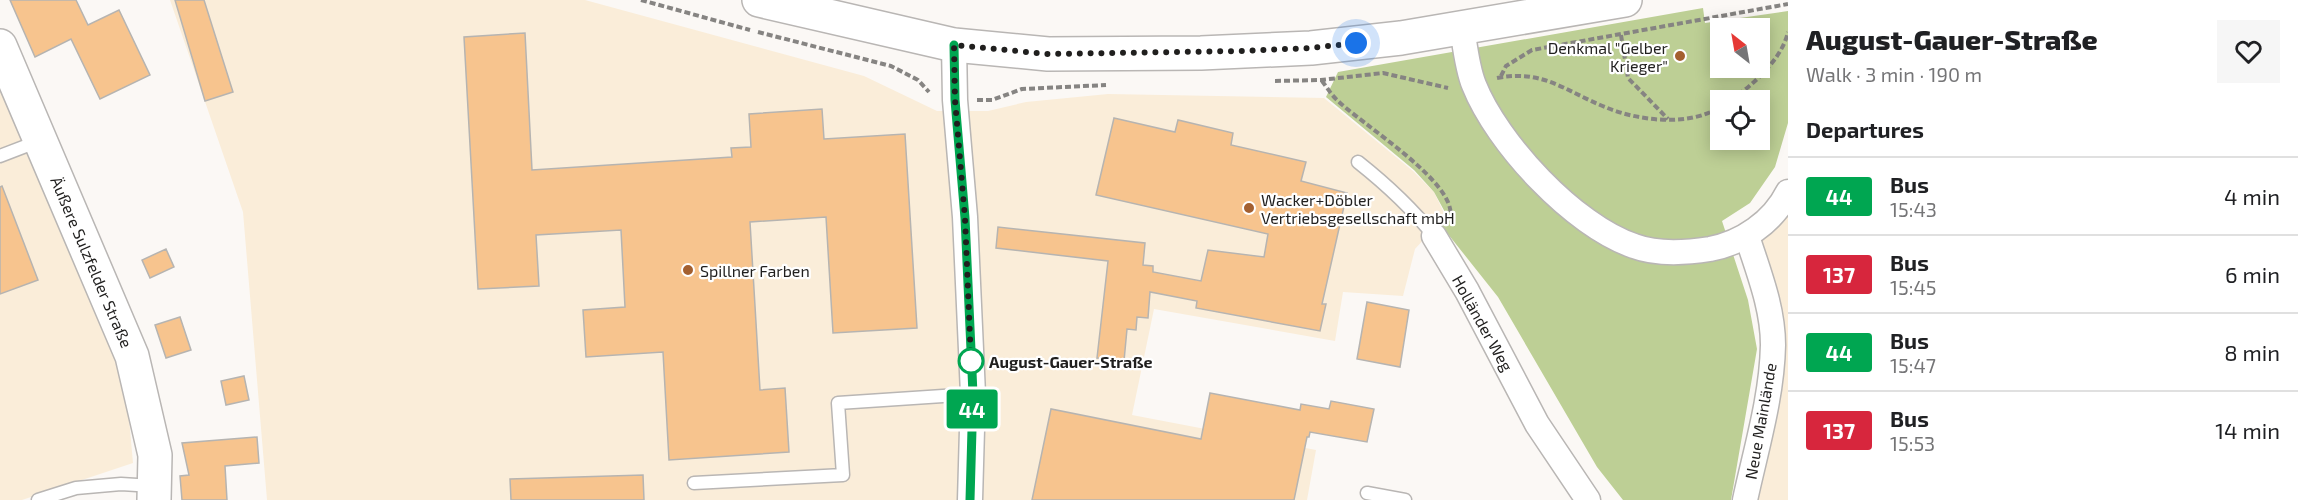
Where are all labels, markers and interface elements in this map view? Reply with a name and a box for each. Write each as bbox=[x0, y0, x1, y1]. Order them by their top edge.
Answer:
north arrow bbox=[1710, 18, 1770, 78]
map controls bbox=[1710, 18, 1770, 150]
button: heart bbox=[2217, 20, 2280, 83]
text: August-Gauer-Straße bbox=[1806, 22, 2098, 56]
your location bbox=[1341, 28, 1371, 58]
place label: Denkmal "Gelber Krieger" bbox=[1548, 38, 1669, 75]
marker: Denkmal "Gelber Krieger" bbox=[1673, 49, 1687, 63]
text: Walk · 3 min · 190 m bbox=[1806, 62, 1982, 86]
button: locate bbox=[1710, 90, 1770, 150]
text: Departures bbox=[1806, 116, 1924, 142]
text: Bus bbox=[1890, 171, 1929, 197]
street label: Äußere Sulzfelder Straße bbox=[47, 174, 137, 350]
text: 4 min bbox=[2224, 183, 2280, 209]
text: 44 bbox=[1826, 184, 1852, 209]
place label: Wacker+Döbler Vertriebsgesellschaft mbH bbox=[1261, 190, 1455, 227]
text: 15:43 bbox=[1890, 197, 1937, 221]
marker: Wacker+Döbler Vertriebsgesellschaft mbH bbox=[1242, 201, 1256, 215]
text: Bus bbox=[1890, 249, 1929, 275]
place label: Spillner Farben bbox=[700, 261, 810, 280]
text: 6 min bbox=[2225, 261, 2280, 287]
text: 137 bbox=[1823, 262, 1855, 287]
marker: Spillner Farben bbox=[681, 263, 695, 277]
street label: Holländer Weg bbox=[1449, 272, 1517, 374]
text: 15:45 bbox=[1890, 275, 1936, 299]
text: Bus bbox=[1890, 327, 1929, 353]
text: 8 min bbox=[2224, 339, 2280, 365]
text: 44 bbox=[1826, 340, 1852, 365]
marker: August-Gauer-Straße bbox=[958, 348, 984, 374]
place label: August-Gauer-Straße bbox=[989, 352, 1153, 371]
text: 15:47 bbox=[1890, 353, 1936, 377]
street label: Neue Mainlände bbox=[1740, 361, 1780, 481]
line badge: 44 bbox=[945, 390, 999, 428]
text: 44 bbox=[959, 397, 985, 422]
text: Bus bbox=[1890, 405, 1929, 431]
text: 14 min bbox=[2215, 417, 2280, 443]
text: 137 bbox=[1823, 418, 1855, 443]
text: 15:53 bbox=[1890, 431, 1935, 455]

